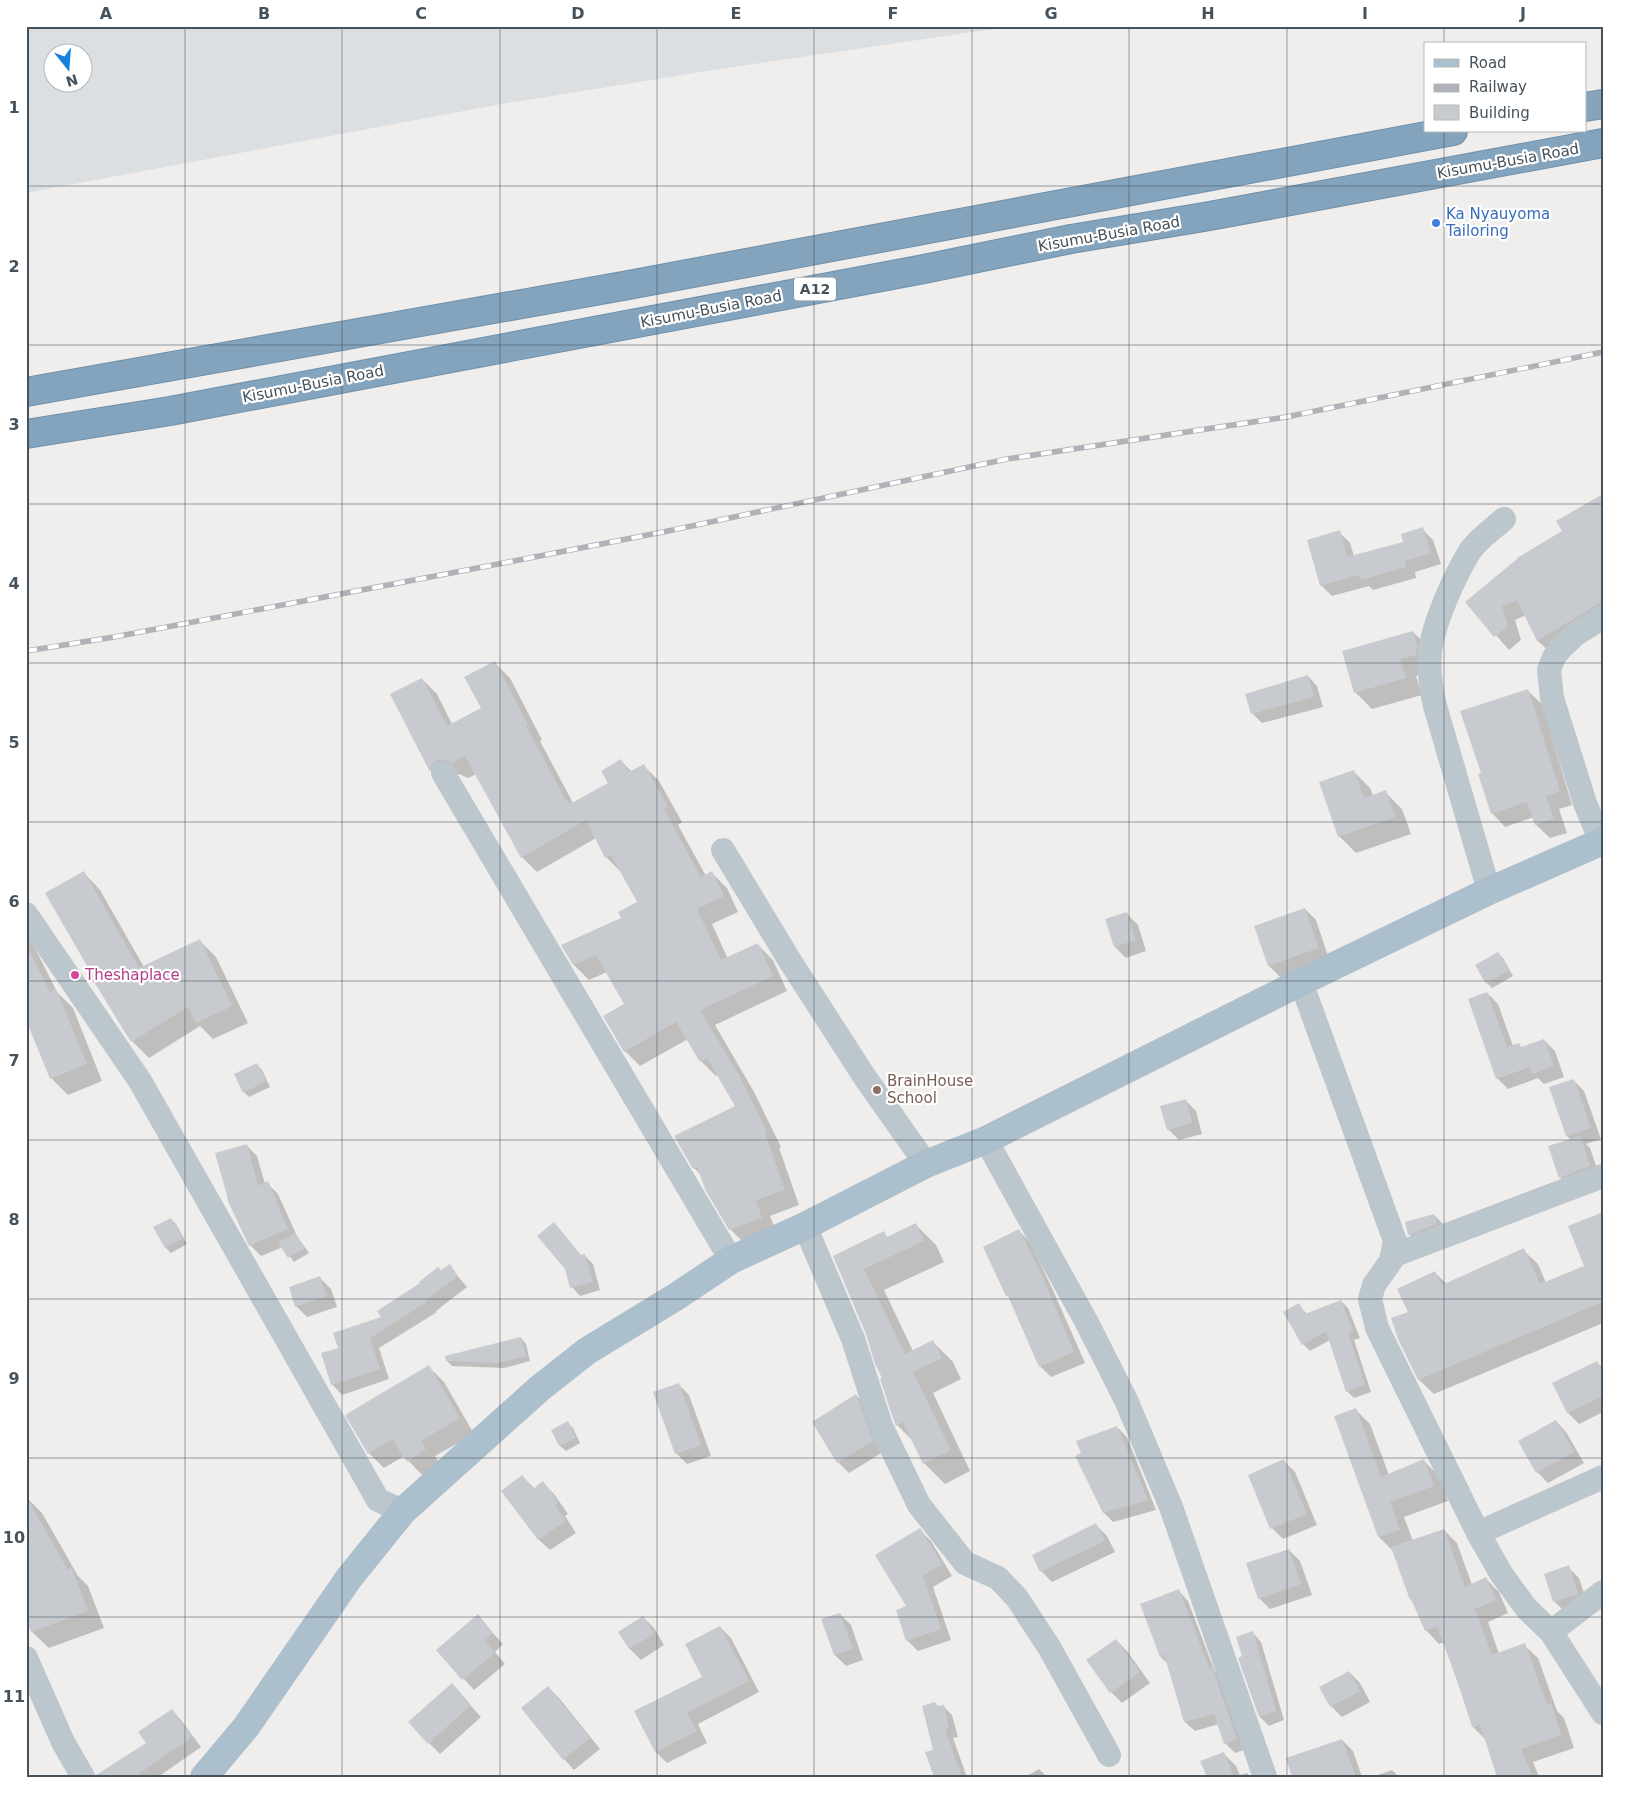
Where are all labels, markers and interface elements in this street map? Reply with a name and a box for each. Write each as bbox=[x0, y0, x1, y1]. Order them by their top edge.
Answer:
text: A bbox=[100, 4, 113, 23]
text: B bbox=[258, 4, 270, 23]
text: C bbox=[415, 4, 427, 23]
text: D bbox=[571, 4, 585, 23]
text: E bbox=[731, 4, 741, 23]
text: F bbox=[888, 4, 898, 23]
text: G bbox=[1044, 4, 1058, 23]
text: H bbox=[1201, 4, 1215, 23]
text: I bbox=[1362, 4, 1368, 23]
text: J bbox=[1519, 4, 1526, 23]
north arrow bbox=[42, 42, 92, 92]
legend bbox=[1424, 42, 1586, 132]
text: Road bbox=[1469, 54, 1507, 72]
text: N bbox=[64, 71, 80, 90]
text: Railway bbox=[1469, 78, 1527, 96]
text: 1 bbox=[8, 98, 20, 117]
text: Building bbox=[1469, 104, 1530, 122]
street label: Kisumu-Busia Road bbox=[1436, 140, 1580, 182]
place label: Ka Nyauyoma Tailoring bbox=[1445, 205, 1550, 240]
street label: Kisumu-Busia Road bbox=[1037, 213, 1181, 255]
marker: Ka Nyauyoma Tailoring bbox=[1430, 217, 1442, 229]
text: 2 bbox=[8, 257, 20, 276]
road number: A12 bbox=[794, 278, 836, 300]
street label: Kisumu-Busia Road bbox=[639, 286, 783, 332]
street label: Kisumu-Busia Road bbox=[241, 361, 385, 407]
text: 3 bbox=[8, 415, 20, 434]
text: 4 bbox=[8, 574, 20, 593]
text: 5 bbox=[8, 733, 20, 752]
text: 6 bbox=[8, 892, 20, 911]
place label: Theshaplace bbox=[84, 966, 180, 984]
marker: Theshaplace bbox=[69, 969, 81, 981]
text: 7 bbox=[8, 1051, 20, 1070]
place label: BrainHouse School bbox=[887, 1072, 973, 1107]
marker: BrainHouse School bbox=[871, 1084, 883, 1096]
text: 8 bbox=[8, 1210, 20, 1229]
text: 9 bbox=[8, 1369, 20, 1388]
text: 10 bbox=[3, 1528, 25, 1547]
text: 11 bbox=[3, 1687, 25, 1706]

